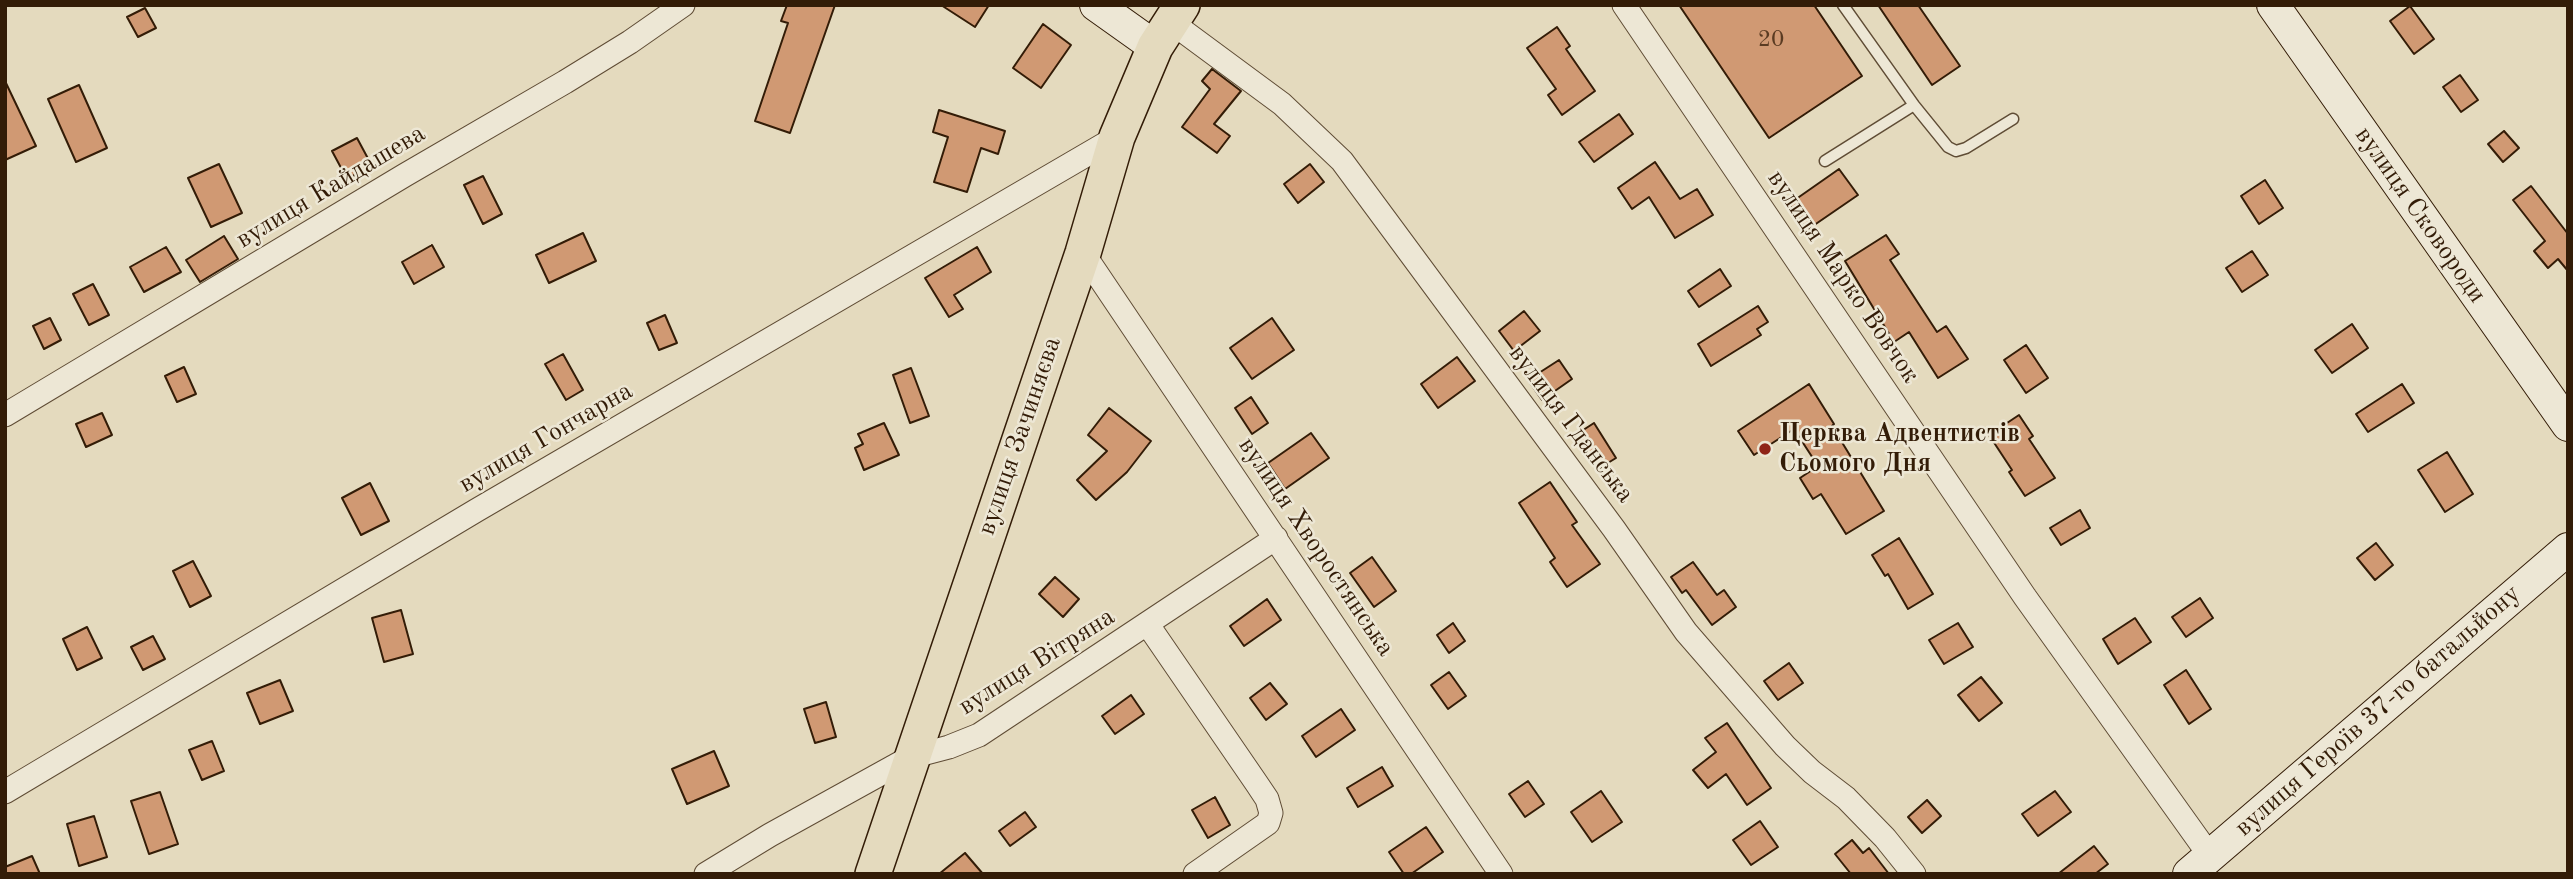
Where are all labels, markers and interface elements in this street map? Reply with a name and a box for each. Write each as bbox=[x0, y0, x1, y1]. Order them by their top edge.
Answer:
house number: 20 bbox=[1758, 26, 1784, 54]
street label: вулиця Кайдашева bbox=[231, 118, 431, 256]
street label: вулиця Сковороди bbox=[2348, 121, 2492, 309]
street label: вулиця Марко Вовчок bbox=[1760, 164, 1926, 390]
street label: вулиця Зачиняєва bbox=[971, 333, 1069, 539]
street label: вулиця Гданська bbox=[1501, 339, 1641, 509]
street label: вулиця Гончарна bbox=[454, 376, 638, 500]
place label: Церква Адвентистів Сьомого Дня bbox=[1779, 418, 2020, 480]
street label: вулиця Хворостянська bbox=[1231, 432, 1401, 662]
marker: Церква Адвентистів Сьомого Дня bbox=[1757, 441, 1773, 457]
street label: вулиця Героїв 37-го батальйону bbox=[2229, 578, 2527, 844]
street label: вулиця Вітряна bbox=[953, 602, 1121, 722]

